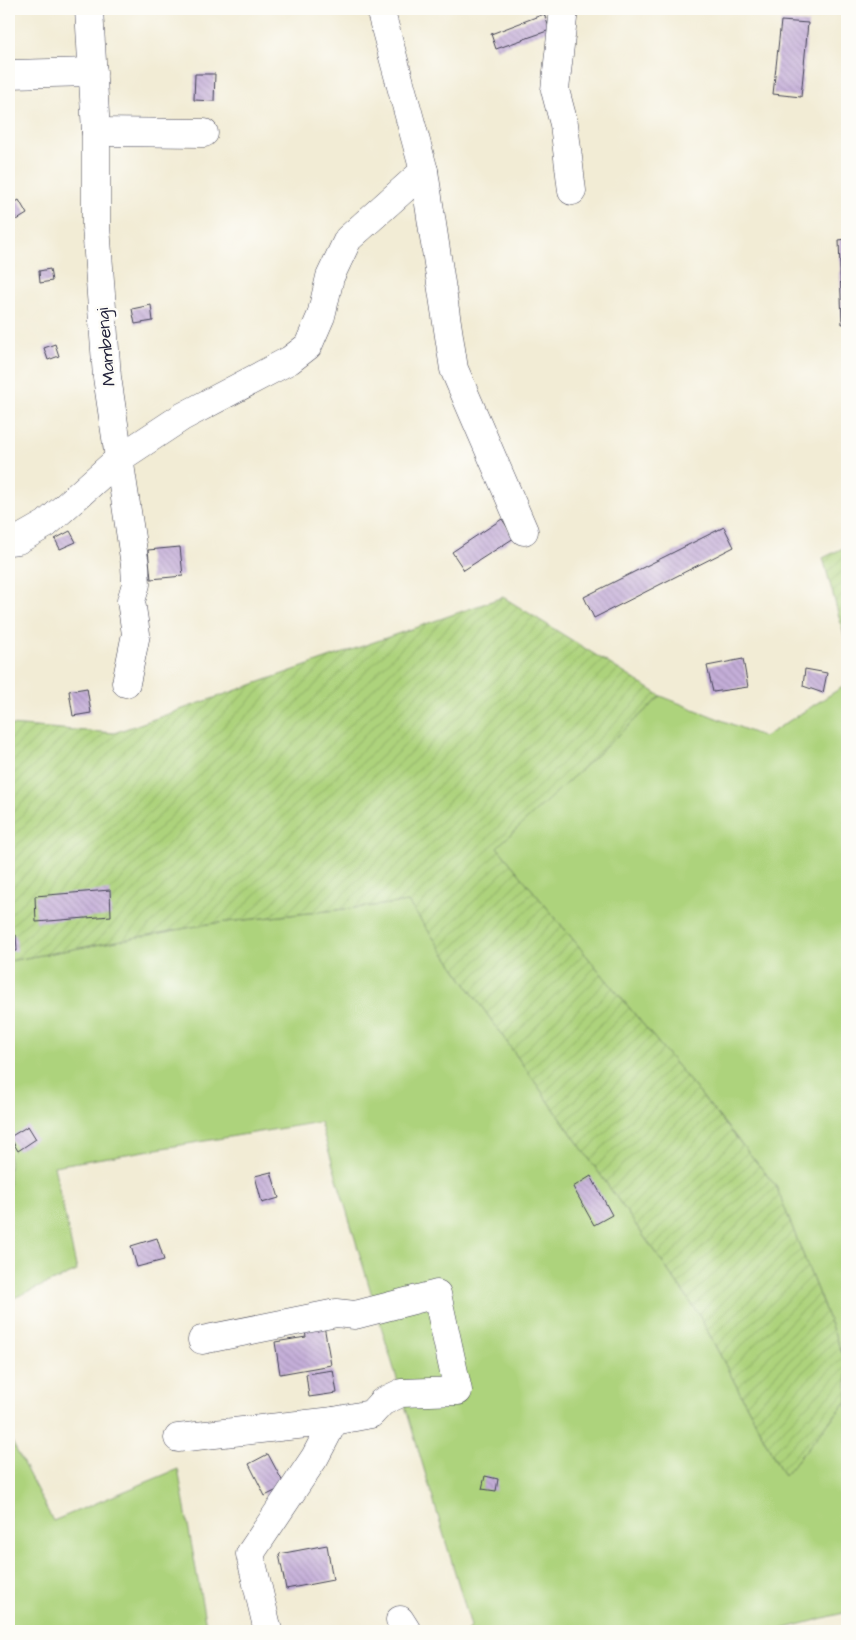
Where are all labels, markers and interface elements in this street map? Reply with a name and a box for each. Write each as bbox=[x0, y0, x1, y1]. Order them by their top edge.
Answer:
street label: Mambengi bbox=[90, 306, 123, 387]

